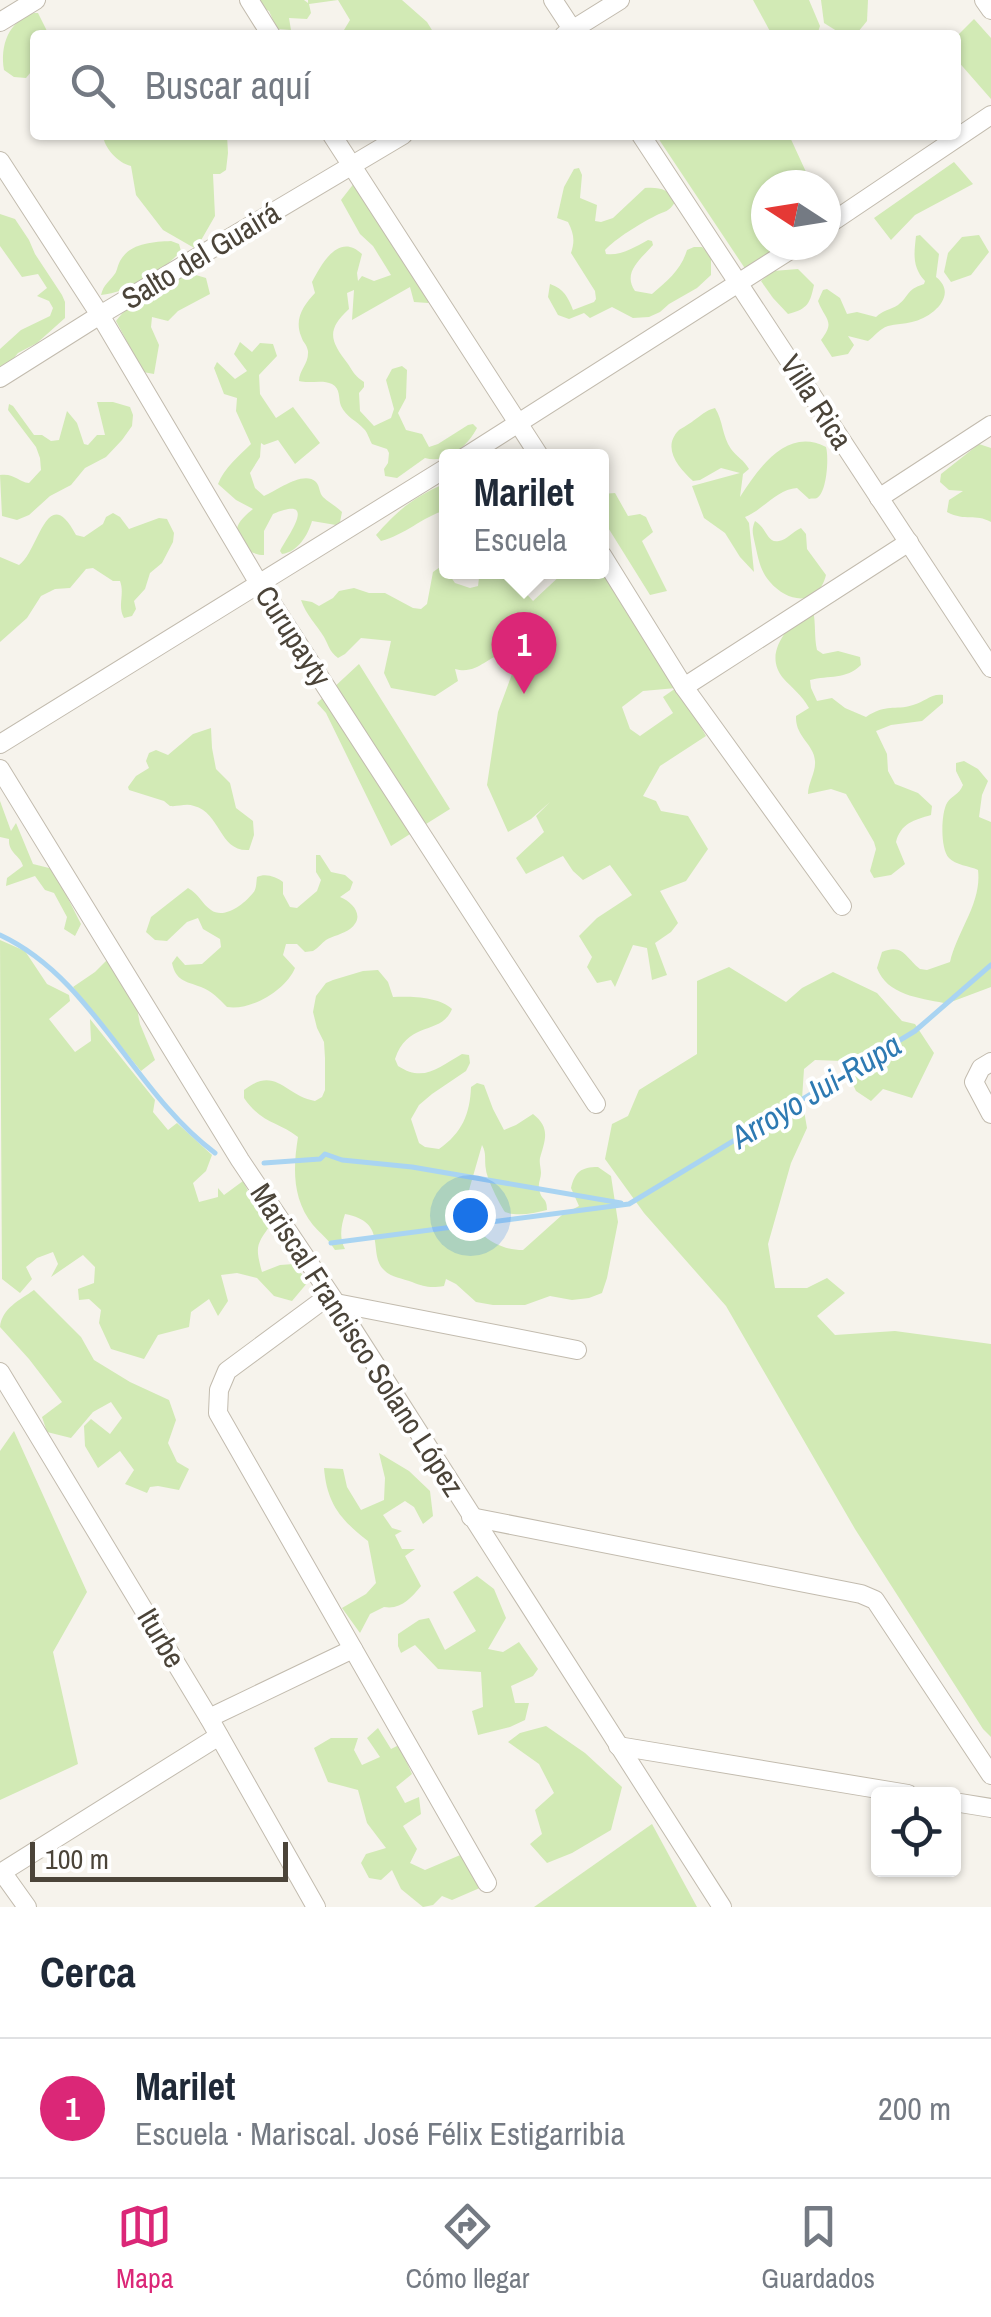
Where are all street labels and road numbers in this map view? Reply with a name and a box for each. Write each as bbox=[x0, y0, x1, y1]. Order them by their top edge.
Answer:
street label: Salto del Guairá bbox=[114, 192, 287, 318]
street label: Villa Rica bbox=[772, 347, 862, 457]
street label: Curupayty bbox=[247, 578, 342, 694]
street label: Mariscal Francisco Solano López bbox=[242, 1175, 474, 1503]
street label: Iturbe bbox=[129, 1600, 195, 1675]

